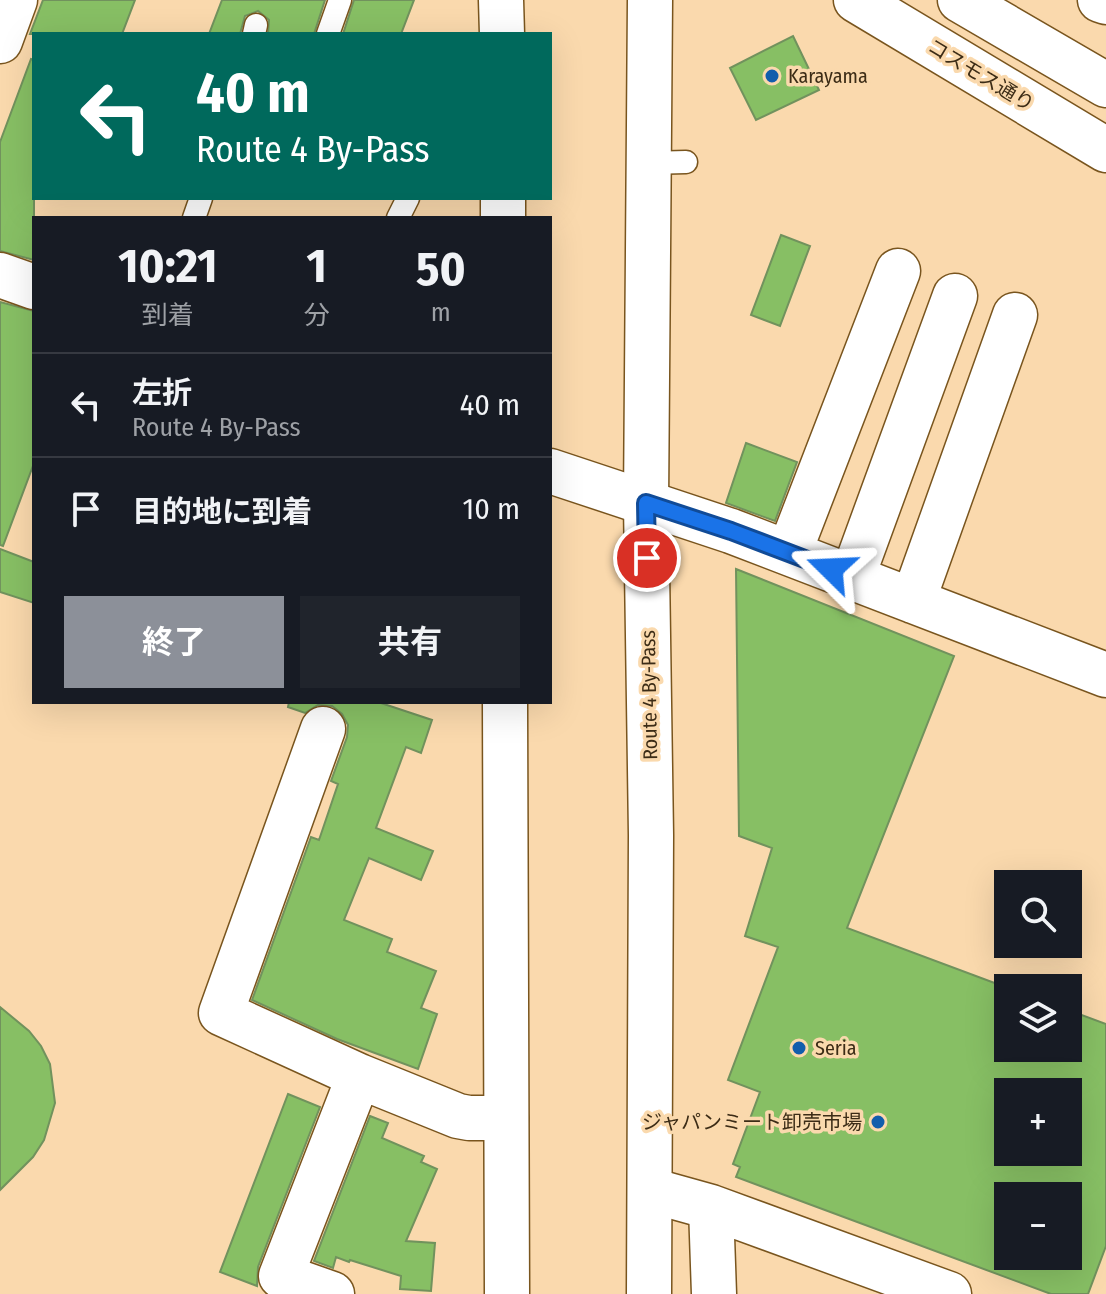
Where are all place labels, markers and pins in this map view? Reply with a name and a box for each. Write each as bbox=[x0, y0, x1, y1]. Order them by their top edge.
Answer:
place label: Karayama bbox=[788, 64, 868, 88]
marker: Karayama bbox=[763, 67, 781, 85]
pin bbox=[613, 524, 681, 592]
place label: Seria bbox=[815, 1036, 857, 1060]
marker: Seria bbox=[790, 1039, 808, 1057]
place label: ジャパンミート卸売市場 bbox=[642, 1110, 862, 1134]
marker: ジャパンミート卸売市場 bbox=[869, 1113, 887, 1131]

